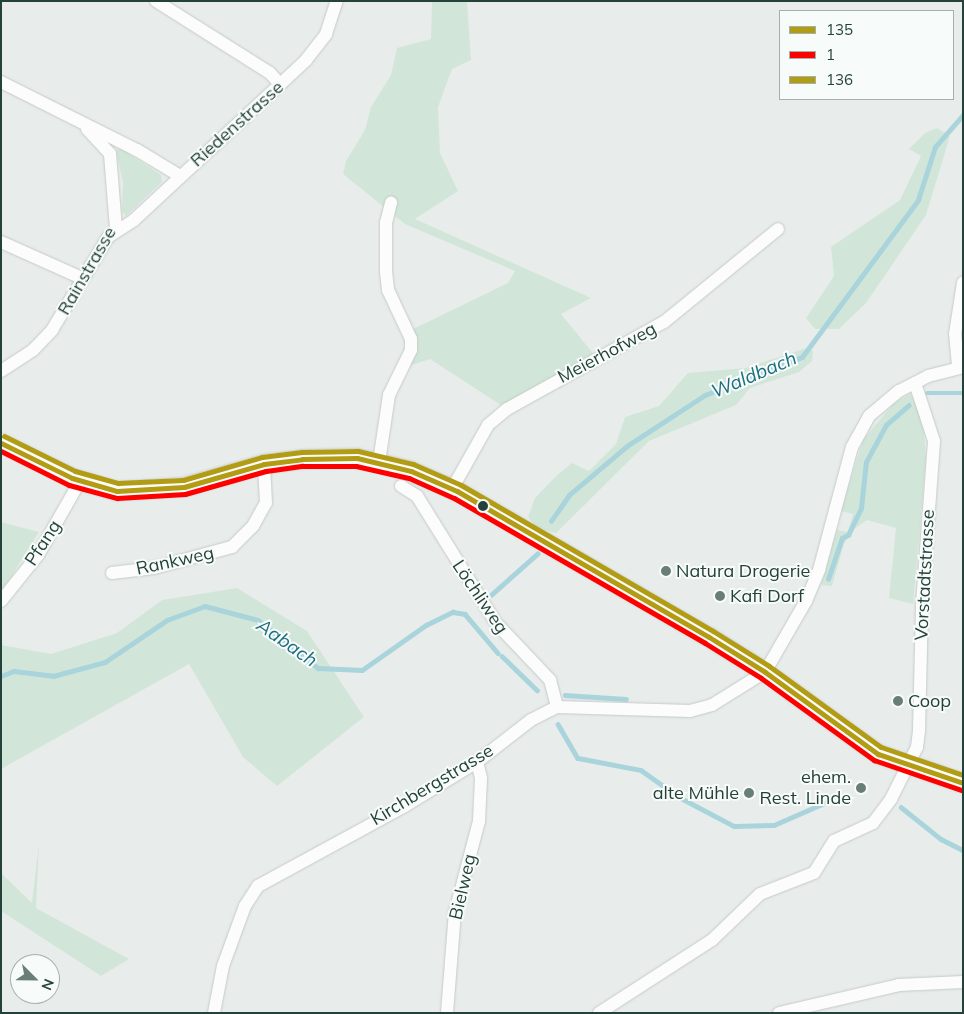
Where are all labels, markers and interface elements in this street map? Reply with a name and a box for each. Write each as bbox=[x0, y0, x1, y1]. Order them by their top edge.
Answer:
legend bbox=[779, 10, 954, 100]
text: 135 bbox=[826, 20, 853, 39]
text: 1 bbox=[826, 45, 835, 64]
text: 136 bbox=[826, 70, 853, 89]
street label: Riedenstrasse bbox=[186, 77, 288, 171]
street label: Rainstrasse bbox=[53, 223, 121, 319]
street label: Meierhofweg bbox=[554, 318, 660, 388]
water label: Waldbach bbox=[708, 347, 800, 403]
unlabelled marker bbox=[478, 501, 488, 511]
street label: Vorstadtstrasse bbox=[911, 509, 939, 641]
street label: Pfang bbox=[20, 516, 66, 570]
street label: Rankweg bbox=[134, 542, 216, 580]
street label: Löchliweg bbox=[448, 556, 512, 638]
place label: Natura Drogerie bbox=[676, 560, 810, 582]
marker: Natura Drogerie bbox=[660, 565, 672, 577]
place label: Kafi Dorf bbox=[730, 585, 804, 607]
marker: Kafi Dorf bbox=[714, 590, 726, 602]
water label: Aabach bbox=[252, 614, 322, 672]
place label: Coop bbox=[908, 690, 951, 712]
marker: Coop bbox=[892, 695, 904, 707]
street label: Kirchbergstrasse bbox=[367, 740, 497, 830]
place label: ehem. Rest. Linde bbox=[760, 767, 851, 810]
place label: alte Mühle bbox=[653, 782, 739, 804]
marker: ehem. Rest. Linde bbox=[855, 782, 867, 794]
marker: alte Mühle bbox=[743, 787, 755, 799]
street label: Bielweg bbox=[445, 852, 481, 922]
north arrow bbox=[10, 954, 60, 1004]
text: N bbox=[38, 976, 58, 993]

